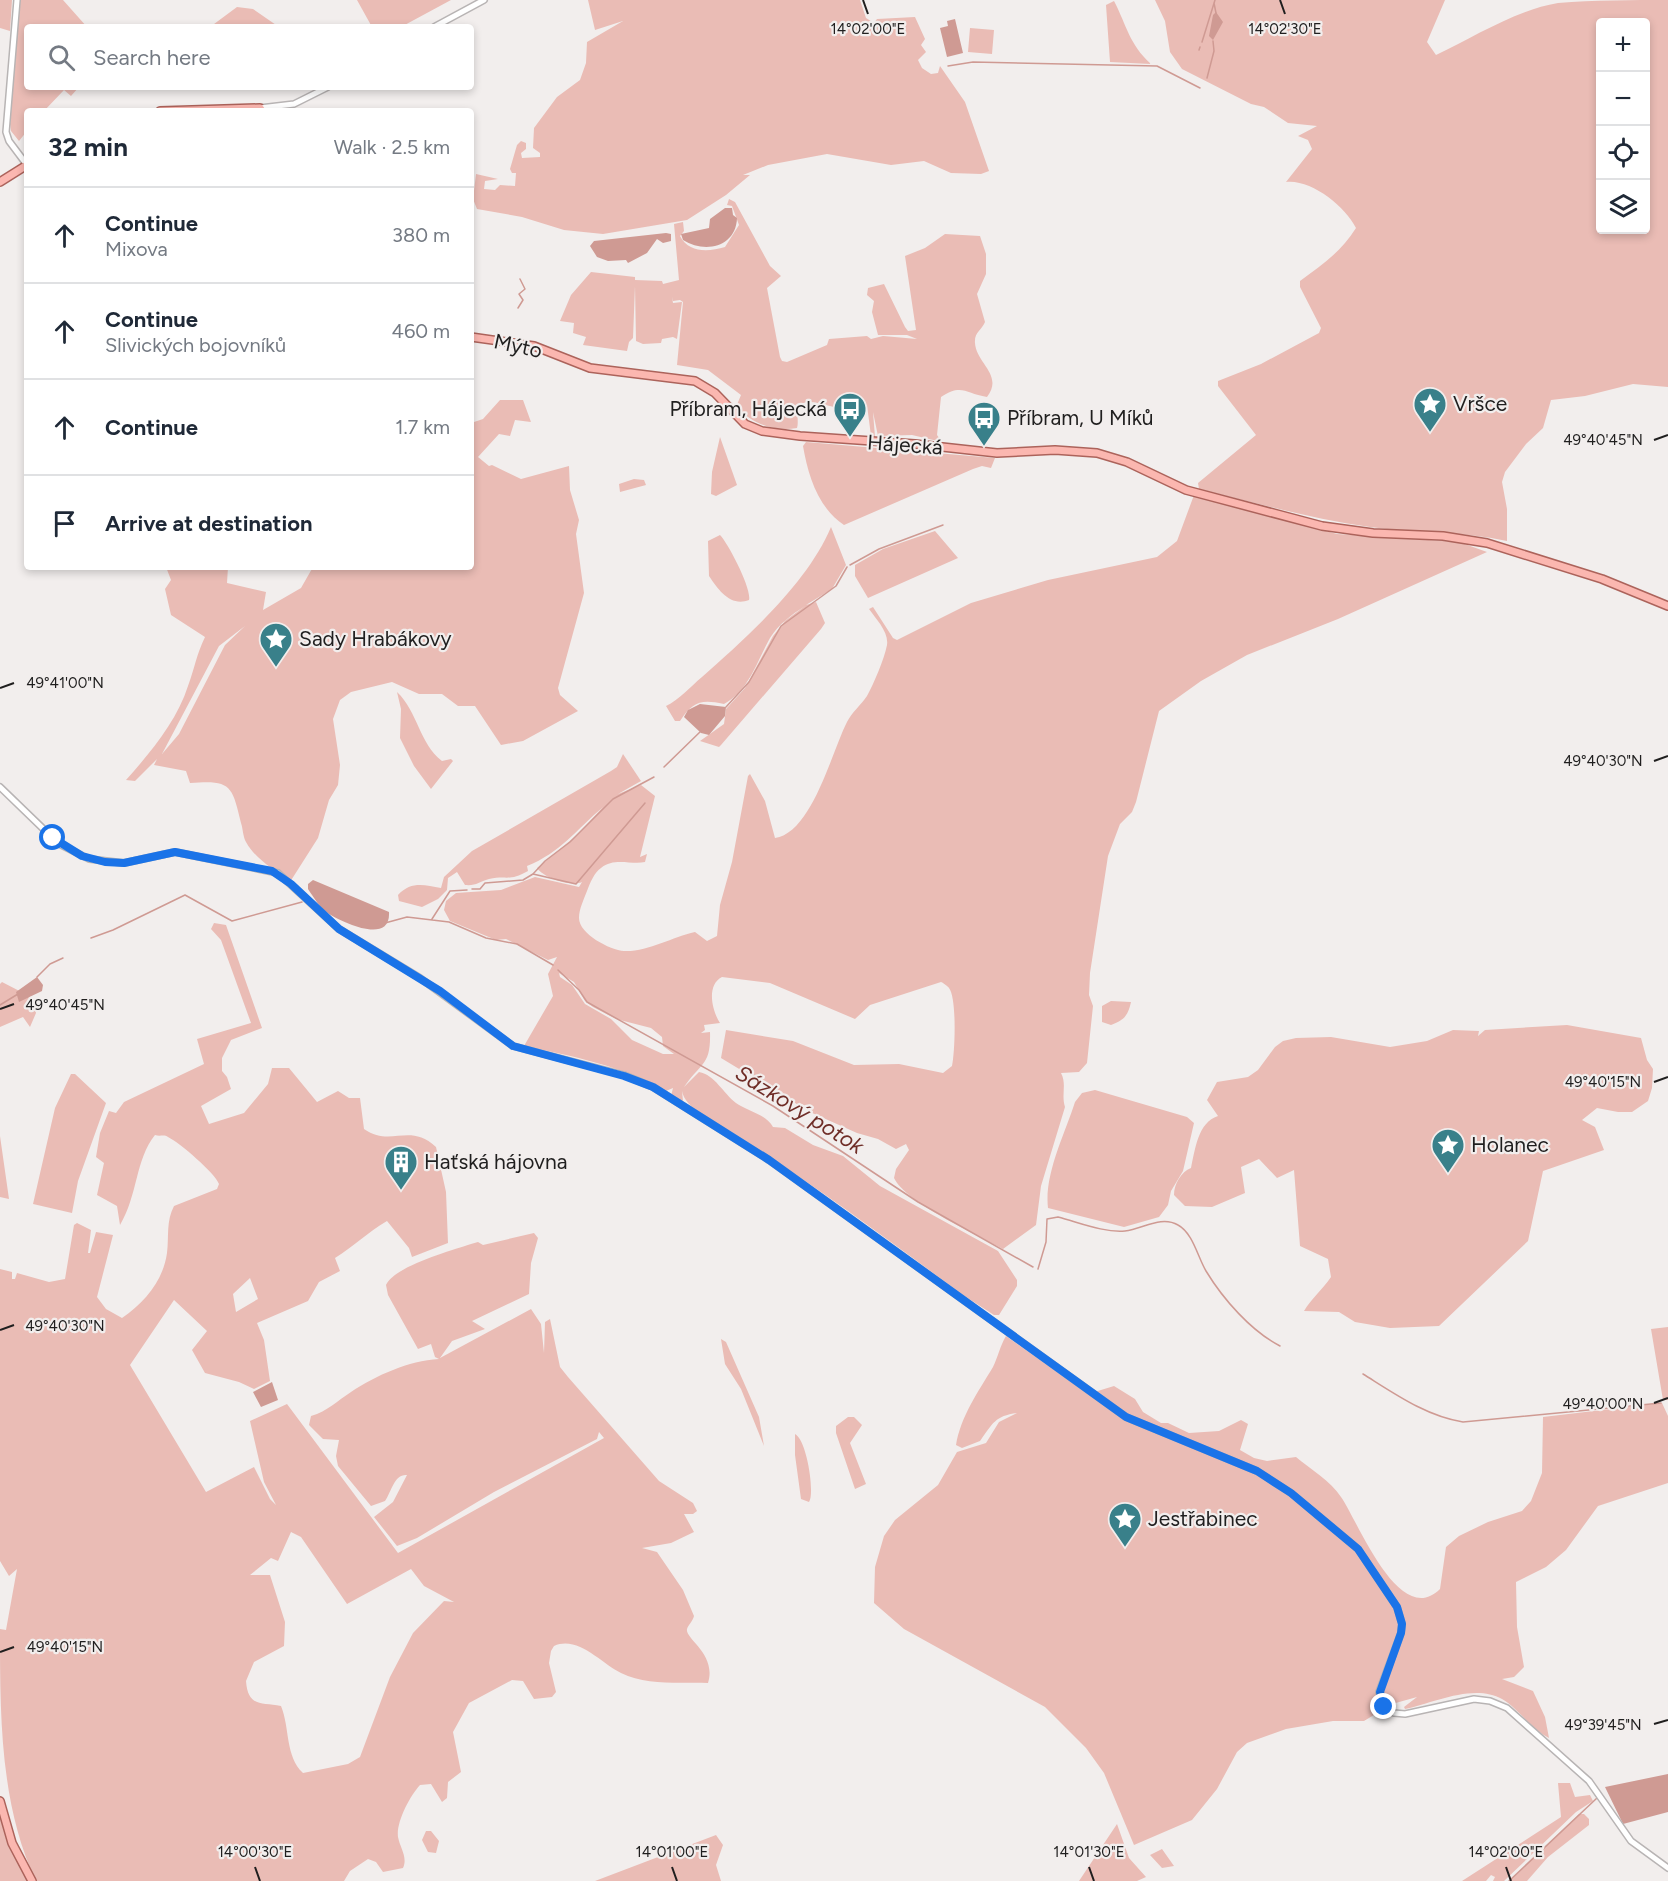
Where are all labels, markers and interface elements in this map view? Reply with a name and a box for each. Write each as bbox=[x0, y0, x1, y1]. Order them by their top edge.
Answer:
map controls bbox=[1596, 18, 1650, 234]
button: + bbox=[1596, 18, 1650, 72]
text: 14°02'00"E bbox=[831, 20, 905, 38]
text: 14°02'30"E bbox=[1248, 20, 1322, 38]
search box bbox=[24, 24, 474, 90]
icon: search bbox=[45, 41, 78, 74]
text: Search here bbox=[93, 44, 211, 71]
button: − bbox=[1596, 72, 1650, 126]
button: locate bbox=[1596, 126, 1650, 180]
text: 32 min bbox=[48, 131, 128, 163]
text: Walk · 2.5 km bbox=[334, 135, 450, 159]
button: layers bbox=[1596, 180, 1650, 234]
text: Continue bbox=[105, 210, 198, 237]
icon: ahead bbox=[48, 219, 81, 252]
text: 380 m bbox=[392, 223, 450, 247]
text: Mixova bbox=[105, 237, 168, 261]
text: Continue bbox=[105, 306, 198, 333]
icon: ahead bbox=[48, 315, 81, 348]
text: 460 m bbox=[391, 319, 450, 343]
street label: Mýto bbox=[492, 328, 545, 363]
text: Slivických bojovníků bbox=[105, 333, 286, 357]
place icon: Vršce bbox=[1412, 386, 1448, 433]
bus stop icon: Příbram, Hájecká bbox=[832, 391, 868, 438]
place label: Vršce bbox=[1453, 391, 1507, 416]
place label: Příbram, Hájecká bbox=[669, 396, 827, 421]
bus stop icon: Příbram, U Míků bbox=[966, 400, 1002, 447]
place label: Příbram, U Míků bbox=[1007, 405, 1154, 430]
icon: ahead bbox=[48, 411, 81, 444]
text: Continue bbox=[105, 414, 198, 441]
text: 1.7 km bbox=[395, 415, 450, 439]
street label: Hájecká bbox=[866, 429, 944, 460]
text: 49°40'45"N bbox=[1563, 431, 1643, 449]
icon: arrive bbox=[48, 507, 81, 540]
text: Arrive at destination bbox=[105, 510, 313, 537]
place icon: Sady Hrabákovy bbox=[258, 621, 294, 668]
place label: Sady Hrabákovy bbox=[299, 626, 452, 651]
text: 49°41'00"N bbox=[26, 674, 104, 692]
text: 49°40'30"N bbox=[1563, 752, 1643, 770]
route start bbox=[39, 824, 65, 850]
text: 49°40'45"N bbox=[25, 996, 105, 1014]
water label: Sázkový potok bbox=[731, 1059, 870, 1160]
text: 49°40'15"N bbox=[1565, 1073, 1641, 1091]
place icon: Holanec bbox=[1430, 1127, 1466, 1174]
place label: Holanec bbox=[1471, 1132, 1549, 1157]
building icon: Haťská hájovna bbox=[383, 1144, 419, 1191]
place label: Haťská hájovna bbox=[424, 1149, 567, 1174]
text: 49°40'30"N bbox=[25, 1317, 105, 1335]
text: 49°40'00"N bbox=[1563, 1395, 1643, 1413]
place icon: Jestřabinec bbox=[1107, 1501, 1143, 1548]
place label: Jestřabinec bbox=[1148, 1506, 1258, 1531]
text: 49°40'15"N bbox=[27, 1638, 103, 1656]
route end bbox=[1370, 1693, 1396, 1719]
text: 49°39'45"N bbox=[1564, 1716, 1642, 1734]
text: 14°00'30"E bbox=[218, 1843, 292, 1861]
text: 14°01'00"E bbox=[636, 1843, 708, 1861]
text: 14°01'30"E bbox=[1053, 1843, 1125, 1861]
text: 14°02'00"E bbox=[1469, 1843, 1543, 1861]

